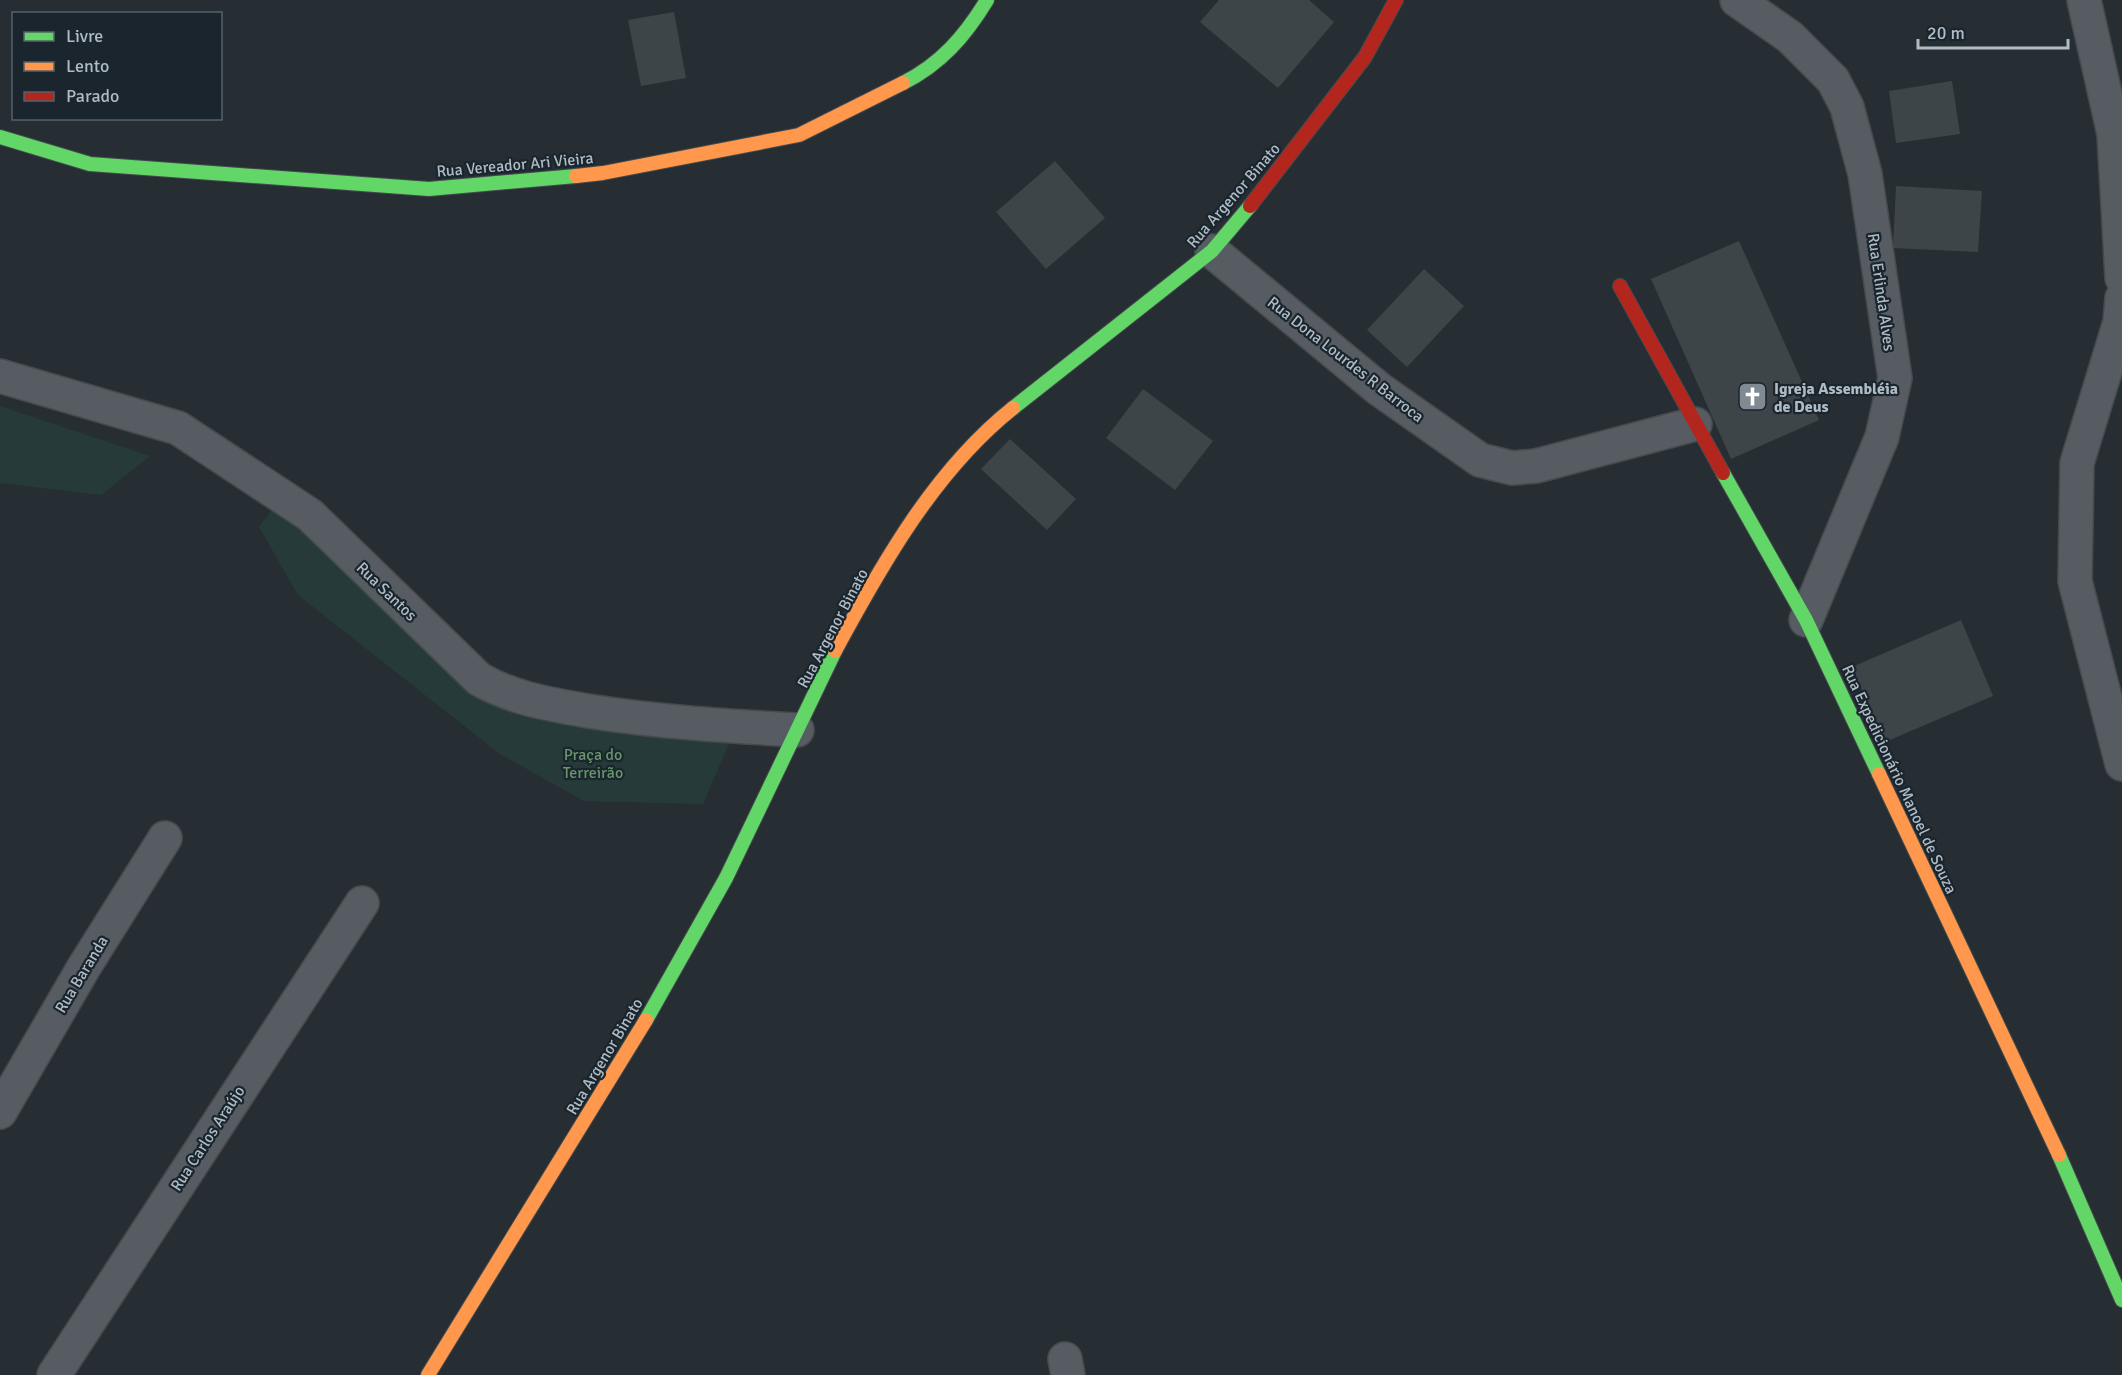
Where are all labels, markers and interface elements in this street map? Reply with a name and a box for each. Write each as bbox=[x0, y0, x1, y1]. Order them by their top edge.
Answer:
legend bbox=[12, 12, 222, 120]
scale bar bbox=[1918, 12, 2068, 50]
text: 20 m bbox=[1927, 22, 1965, 44]
text: Livre bbox=[66, 25, 103, 47]
text: Lento bbox=[66, 55, 109, 77]
text: Parado bbox=[66, 85, 119, 107]
street label: Rua Argenor Binato bbox=[1183, 139, 1285, 252]
street label: Rua Vereador Ari Vieira bbox=[436, 148, 594, 182]
street label: Rua Erlinda Alves bbox=[1863, 232, 1899, 352]
street label: Rua Dona Lourdes R Barroca bbox=[1263, 293, 1428, 427]
place label: Igreja Assembléia de Deus bbox=[1774, 379, 1898, 417]
church icon: Igreja Assembléia de Deus bbox=[1737, 381, 1769, 413]
street label: Rua Santos bbox=[352, 558, 421, 625]
street label: Rua Argenor Binato bbox=[793, 565, 873, 692]
street label: Rua Expedicionário Manoel de Souza bbox=[1837, 662, 1961, 897]
park label: Praça do Terreirão bbox=[563, 745, 623, 783]
street label: Rua Baranda bbox=[51, 932, 113, 1017]
street label: Rua Argenor Binato bbox=[562, 995, 648, 1118]
street label: Rua Carlos Araújo bbox=[166, 1082, 249, 1195]

